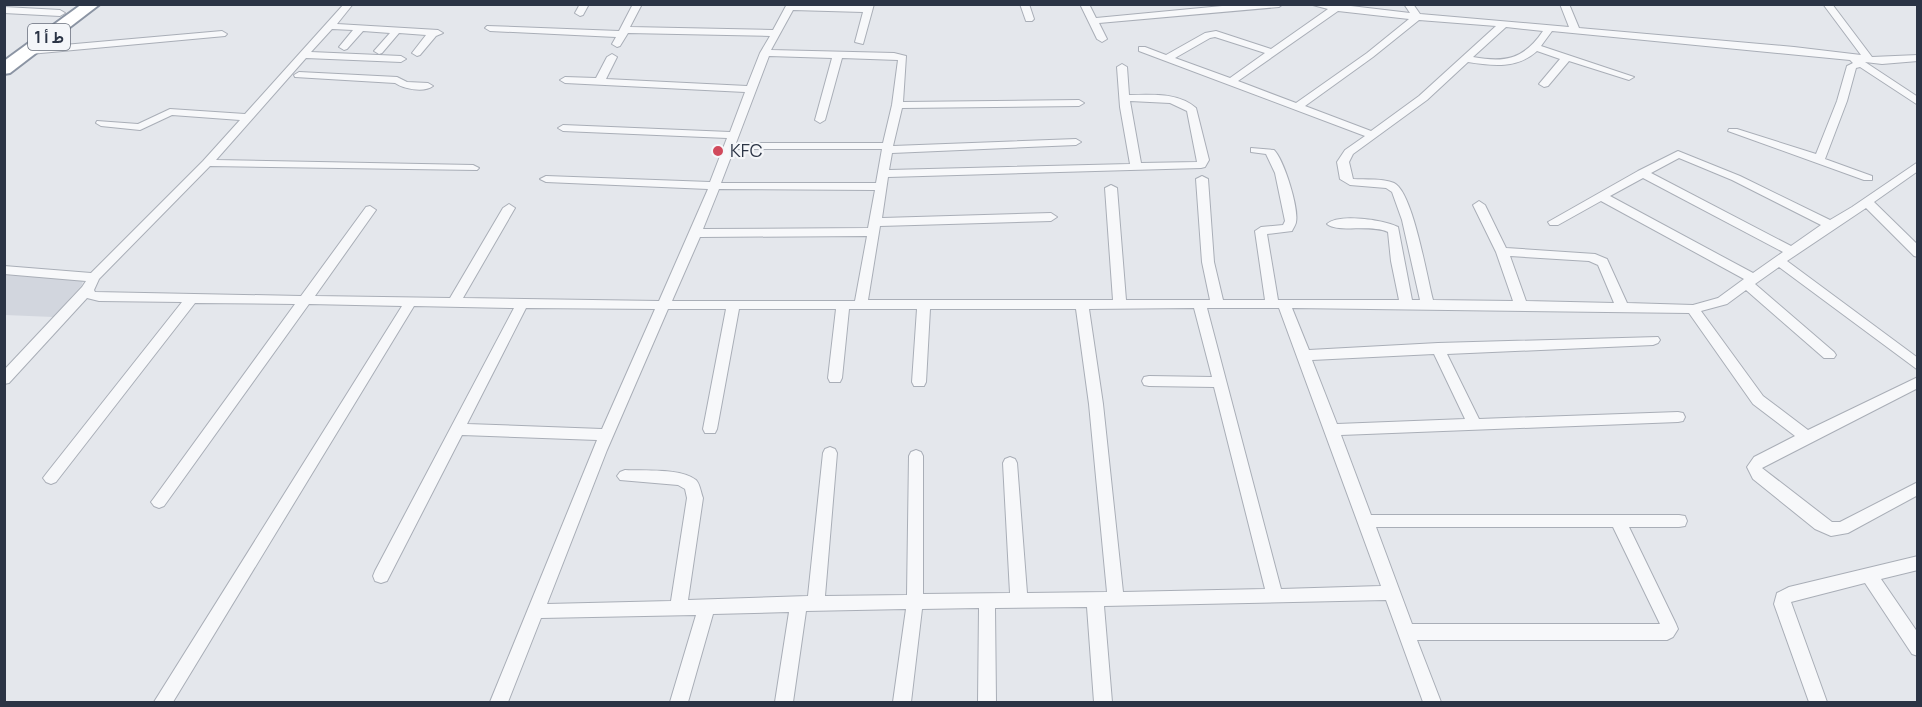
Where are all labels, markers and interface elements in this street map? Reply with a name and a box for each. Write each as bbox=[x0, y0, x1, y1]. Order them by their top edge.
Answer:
road number: ط أ 1 bbox=[28, 24, 70, 50]
place label: KFC bbox=[730, 138, 763, 162]
marker: KFC bbox=[711, 144, 725, 158]

